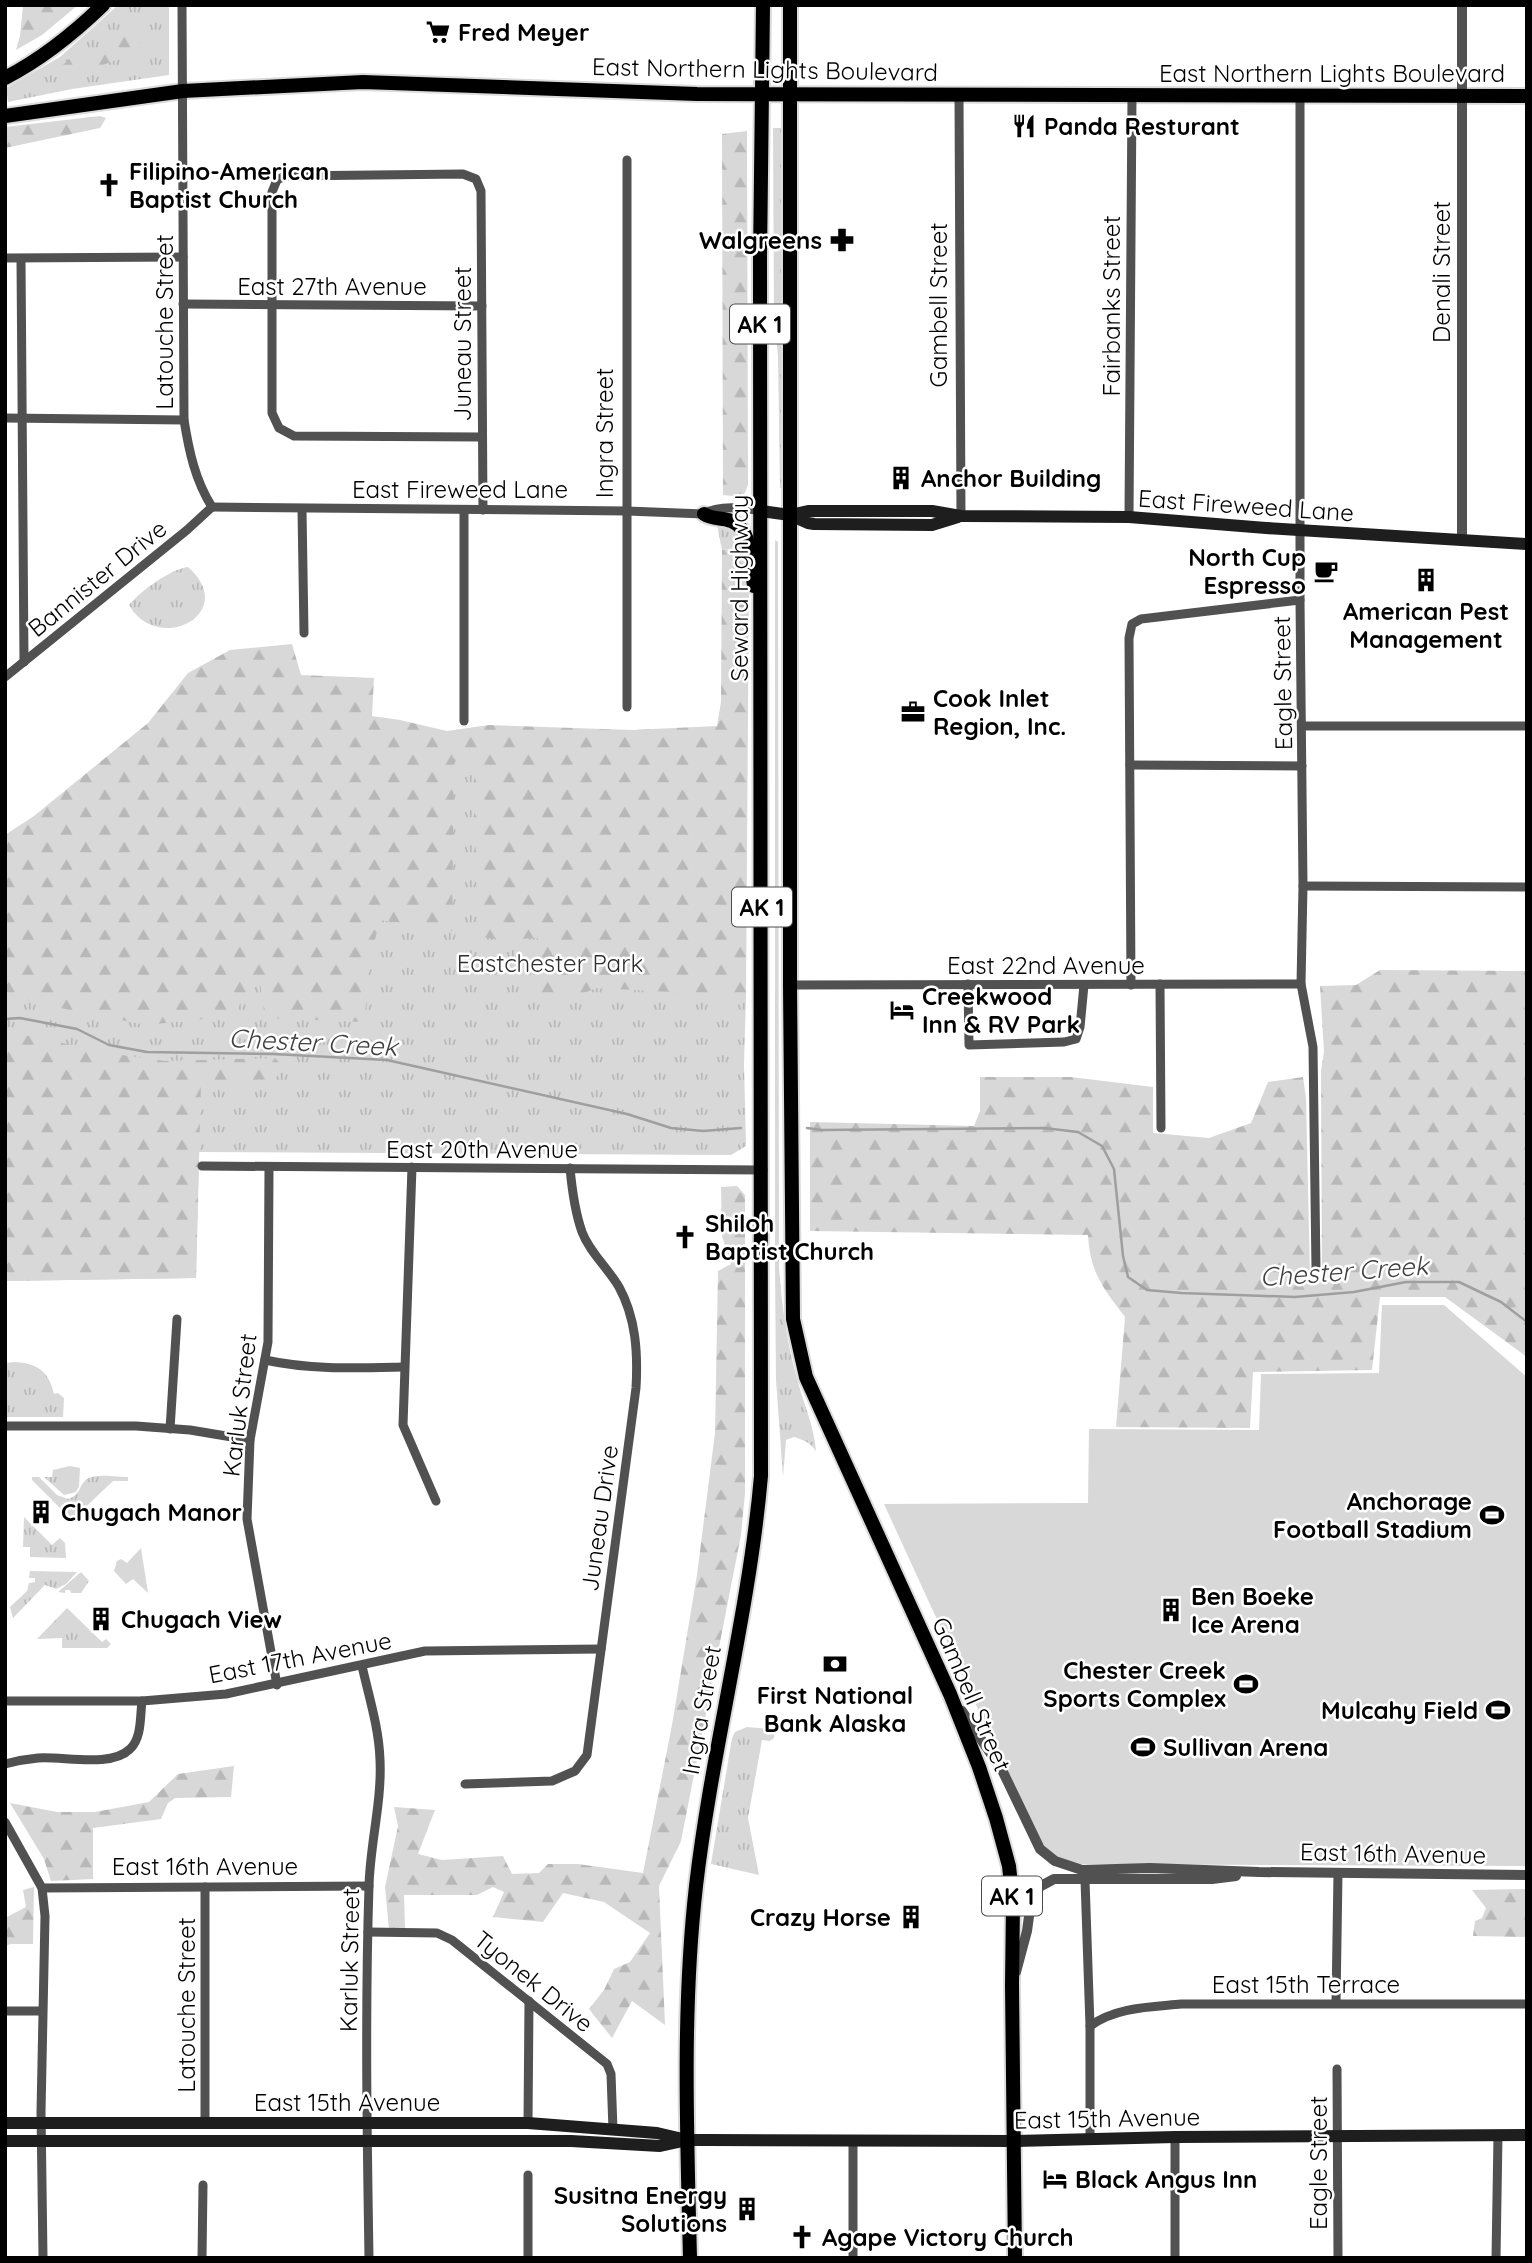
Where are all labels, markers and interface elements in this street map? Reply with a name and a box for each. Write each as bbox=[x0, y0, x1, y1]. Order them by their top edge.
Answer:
place label: Fred Meyer bbox=[458, 17, 589, 47]
supermarket icon: Fred Meyer bbox=[424, 18, 452, 46]
street label: East Northern Lights Boulevard bbox=[592, 51, 938, 87]
street label: East Northern Lights Boulevard bbox=[1159, 58, 1505, 88]
place label: Panda Resturant bbox=[1044, 111, 1240, 141]
restaurant icon: Panda Resturant bbox=[1010, 112, 1038, 140]
place label: Filipino-American Baptist Church bbox=[129, 156, 329, 214]
church icon: Filipino-American Baptist Church bbox=[95, 171, 123, 199]
street label: Denali Street bbox=[1426, 201, 1456, 343]
street label: Fairbanks Street bbox=[1096, 215, 1126, 397]
street label: Gambell Street bbox=[923, 223, 953, 387]
place label: Walgreens bbox=[699, 225, 822, 255]
pharmacy icon: Walgreens bbox=[828, 226, 856, 254]
street label: Latouche Street bbox=[149, 234, 179, 410]
street label: Juneau Street bbox=[447, 266, 477, 422]
street label: East 27th Avenue bbox=[237, 271, 427, 301]
road number: AK 1 bbox=[730, 304, 790, 344]
street label: Ingra Street bbox=[589, 368, 619, 498]
place label: Anchor Building bbox=[921, 463, 1101, 493]
building icon: Anchor Building bbox=[887, 464, 915, 492]
street label: East Fireweed Lane bbox=[352, 474, 568, 504]
street label: East Fireweed Lane bbox=[1137, 482, 1355, 528]
street label: Seward Highway bbox=[724, 495, 754, 681]
street label: Bannister Drive bbox=[22, 513, 172, 643]
place label: North Cup Espresso bbox=[1188, 542, 1306, 600]
cafe icon: North Cup Espresso bbox=[1312, 557, 1340, 585]
building icon: American Pest Management bbox=[1412, 566, 1440, 594]
place label: American Pest Management bbox=[1343, 596, 1509, 654]
street label: Eagle Street bbox=[1266, 616, 1298, 750]
place label: Cook Inlet Region, Inc. bbox=[933, 683, 1066, 741]
office icon: Cook Inlet Region, Inc. bbox=[899, 698, 927, 726]
road number: AK 1 bbox=[732, 888, 792, 926]
park label: Eastchester Park bbox=[457, 948, 643, 978]
street label: East 22nd Avenue bbox=[947, 950, 1145, 980]
place label: Creekwood Inn & RV Park bbox=[922, 981, 1080, 1039]
hotel icon: Creekwood Inn & RV Park bbox=[888, 996, 916, 1024]
water label: Chester Creek bbox=[228, 1021, 400, 1063]
street label: East 20th Avenue bbox=[386, 1134, 578, 1164]
place label: Shiloh Baptist Church bbox=[705, 1208, 874, 1266]
church icon: Shiloh Baptist Church bbox=[671, 1223, 699, 1251]
water label: Chester Creek bbox=[1259, 1249, 1431, 1293]
street label: Karluk Street bbox=[215, 1332, 263, 1478]
street label: Juneau Drive bbox=[574, 1443, 624, 1593]
place label: Anchorage Football Stadium bbox=[1273, 1486, 1472, 1544]
place label: Chugach Manor bbox=[61, 1497, 242, 1527]
building icon: Chugach Manor bbox=[27, 1498, 55, 1526]
sports icon: Anchorage Football Stadium bbox=[1478, 1501, 1506, 1529]
place label: Ben Boeke Ice Arena bbox=[1191, 1581, 1314, 1639]
building icon: Ben Boeke Ice Arena bbox=[1157, 1596, 1185, 1624]
place label: Chugach View bbox=[121, 1604, 282, 1634]
building icon: Chugach View bbox=[87, 1605, 115, 1633]
street label: Gambell Street bbox=[926, 1612, 1018, 1776]
street label: East 17th Avenue bbox=[206, 1625, 394, 1689]
street label: Ingra Street bbox=[675, 1643, 727, 1777]
bank icon: First National Bank Alaska bbox=[821, 1650, 849, 1678]
place label: Chester Creek Sports Complex bbox=[1043, 1655, 1226, 1713]
sports icon: Chester Creek Sports Complex bbox=[1232, 1670, 1260, 1698]
place label: First National Bank Alaska bbox=[757, 1680, 913, 1738]
place label: Mulcahy Field bbox=[1321, 1695, 1478, 1725]
sports icon: Mulcahy Field bbox=[1484, 1696, 1512, 1724]
place label: Sullivan Arena bbox=[1163, 1732, 1328, 1762]
sports icon: Sullivan Arena bbox=[1129, 1733, 1157, 1761]
street label: East 16th Avenue bbox=[1300, 1836, 1486, 1870]
street label: East 16th Avenue bbox=[112, 1851, 298, 1881]
road number: AK 1 bbox=[982, 1876, 1042, 1915]
street label: Karluk Street bbox=[333, 1888, 365, 2032]
place label: Crazy Horse bbox=[750, 1902, 891, 1932]
building icon: Crazy Horse bbox=[897, 1903, 925, 1931]
street label: Latouche Street bbox=[171, 1917, 201, 2093]
street label: Tyonek Drive bbox=[468, 1924, 600, 2038]
street label: East 15th Terrace bbox=[1212, 1969, 1400, 1999]
street label: East 15th Avenue bbox=[254, 2087, 440, 2117]
street label: Eagle Street bbox=[1303, 2096, 1333, 2230]
street label: East 15th Avenue bbox=[1014, 2101, 1200, 2135]
place label: Black Angus Inn bbox=[1075, 2164, 1257, 2194]
hotel icon: Black Angus Inn bbox=[1041, 2165, 1069, 2193]
place label: Susitna Energy Solutions bbox=[554, 2180, 727, 2238]
building icon: Susitna Energy Solutions bbox=[733, 2195, 761, 2223]
place label: Agape Victory Church bbox=[822, 2222, 1074, 2252]
church icon: Agape Victory Church bbox=[788, 2223, 816, 2251]

